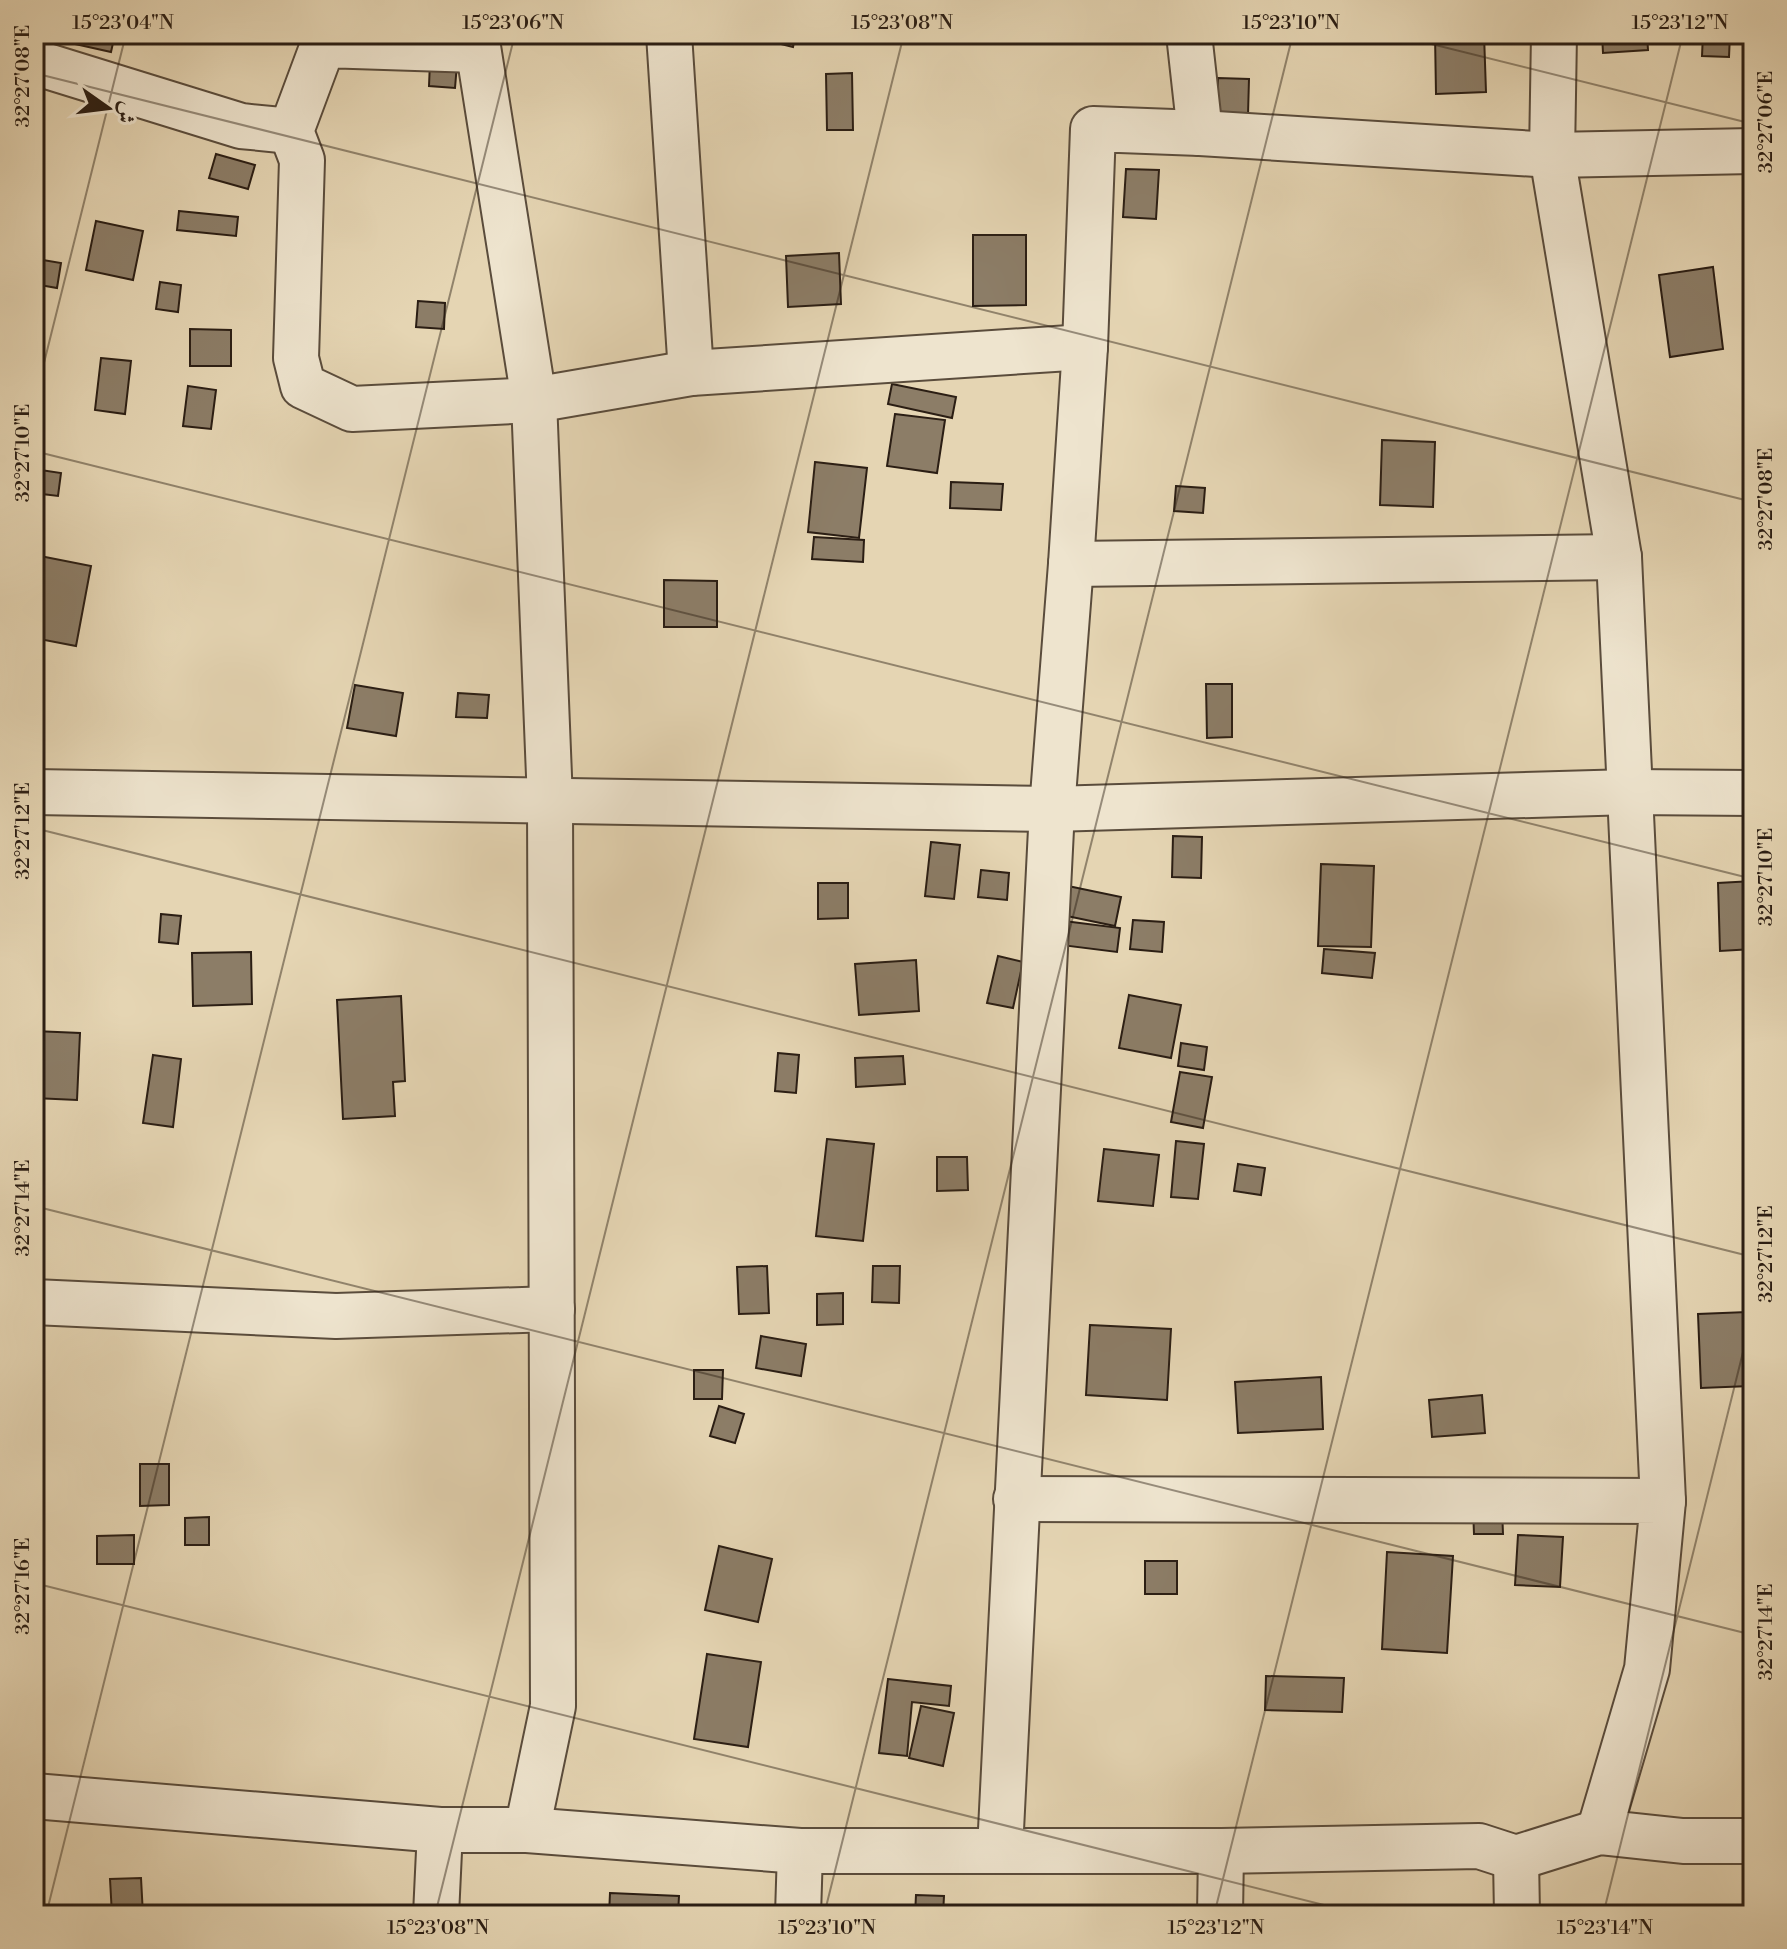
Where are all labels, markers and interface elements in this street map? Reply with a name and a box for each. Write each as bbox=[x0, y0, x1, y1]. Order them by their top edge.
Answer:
text: 15°23'04"N bbox=[72, 11, 174, 36]
text: 15°23'06"N bbox=[462, 11, 564, 36]
text: 15°23'08"N bbox=[851, 11, 953, 36]
text: 15°23'10"N bbox=[1242, 11, 1340, 36]
text: 15°23'12"N bbox=[1631, 11, 1729, 36]
text: 32°27'08"E bbox=[11, 25, 36, 127]
north arrow bbox=[68, 68, 148, 148]
text: 32°27'06"E bbox=[1754, 71, 1779, 173]
text: ش bbox=[110, 99, 142, 126]
text: 32°27'10"E bbox=[11, 404, 36, 502]
text: 32°27'08"E bbox=[1754, 448, 1779, 550]
text: 32°27'12"E bbox=[11, 782, 36, 880]
text: 32°27'10"E bbox=[1754, 828, 1779, 926]
text: 32°27'14"E bbox=[11, 1159, 36, 1257]
text: 32°27'12"E bbox=[1754, 1205, 1779, 1303]
text: 32°27'16"E bbox=[11, 1537, 36, 1635]
text: 32°27'14"E bbox=[1754, 1583, 1779, 1681]
text: 15°23'08"N bbox=[387, 1916, 489, 1941]
text: 15°23'10"N bbox=[778, 1916, 876, 1941]
text: 15°23'12"N bbox=[1167, 1916, 1265, 1941]
text: 15°23'14"N bbox=[1557, 1916, 1653, 1941]

